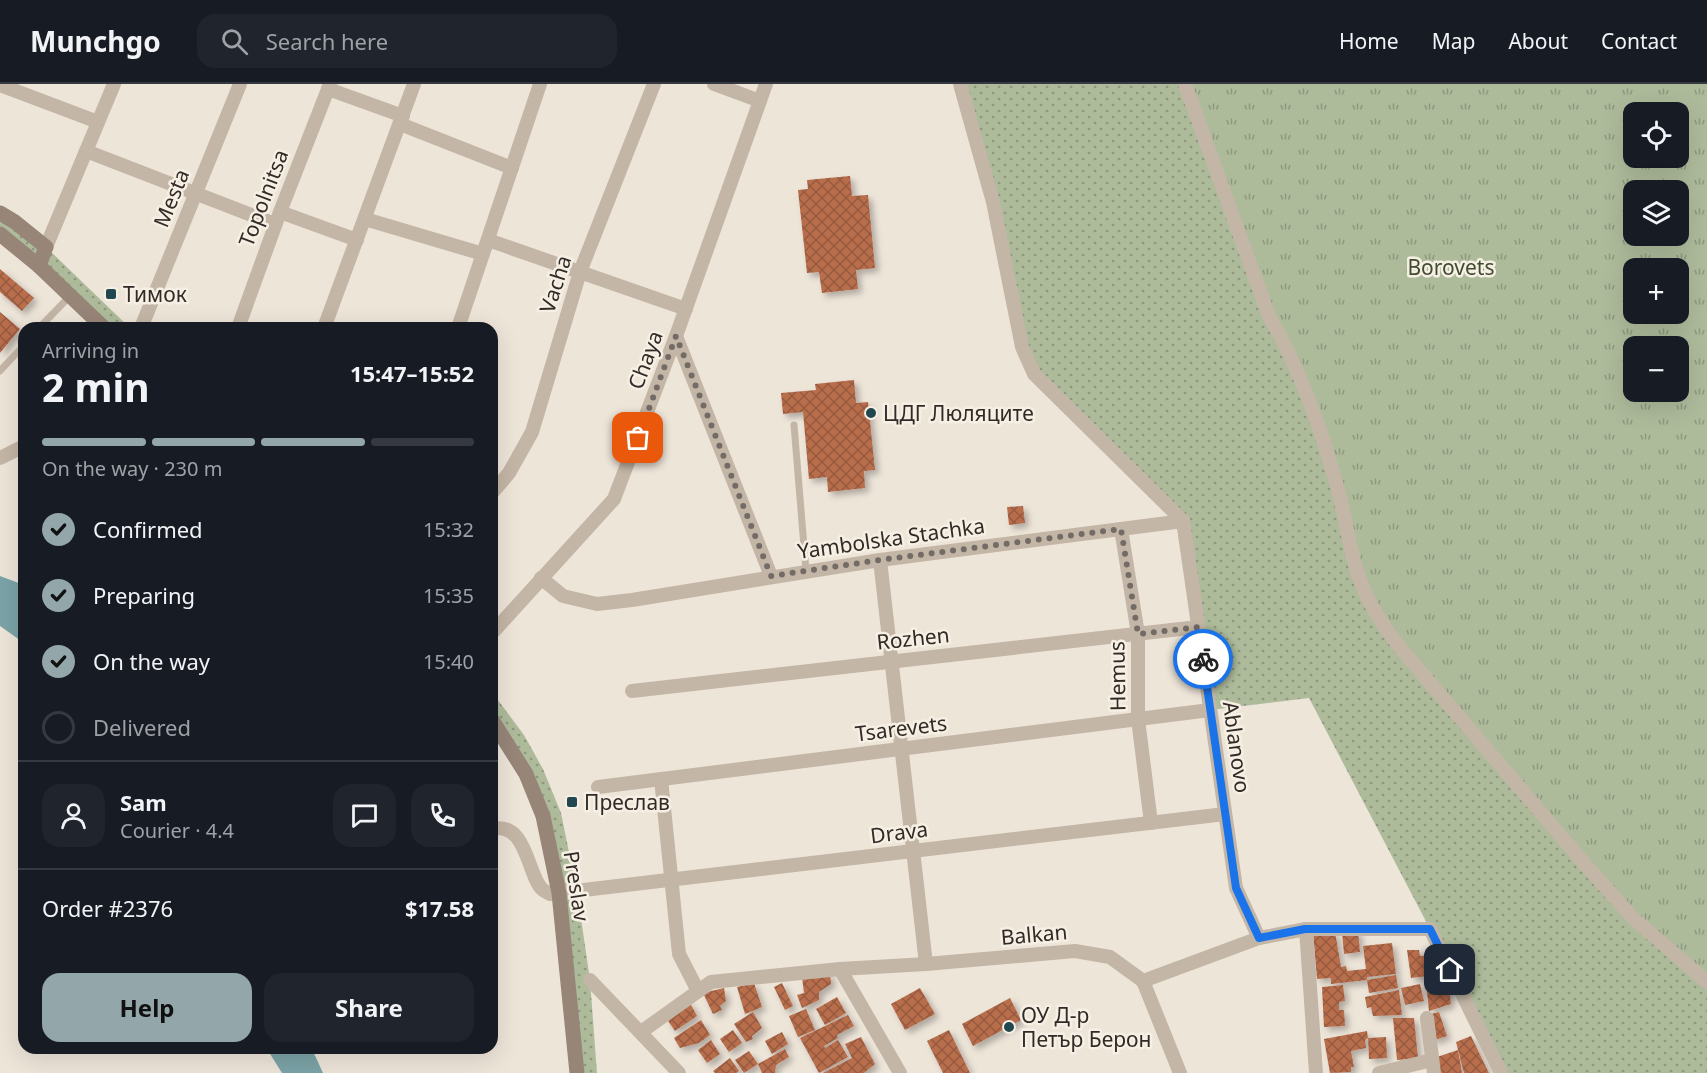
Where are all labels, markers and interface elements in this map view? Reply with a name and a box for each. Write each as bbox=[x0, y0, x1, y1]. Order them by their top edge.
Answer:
search box bbox=[197, 14, 617, 68]
text: Munchgo bbox=[30, 22, 161, 60]
icon: search bbox=[218, 25, 251, 58]
text: Search here bbox=[266, 26, 388, 56]
text: Home bbox=[1339, 27, 1399, 55]
text: Map bbox=[1432, 27, 1475, 55]
text: About bbox=[1508, 27, 1568, 55]
text: Contact bbox=[1601, 27, 1677, 55]
map controls bbox=[1623, 102, 1689, 402]
button: locate bbox=[1623, 102, 1689, 168]
street label: Topolnitsa bbox=[232, 145, 294, 251]
street label: Mesta bbox=[147, 165, 195, 231]
button: layers bbox=[1623, 180, 1689, 246]
street label: Vacha bbox=[533, 252, 577, 316]
park label: Borovets bbox=[1407, 253, 1495, 281]
button: + bbox=[1623, 258, 1689, 324]
place label: Тимок bbox=[123, 280, 187, 308]
marker: Тимок bbox=[104, 287, 118, 301]
street label: Chaya bbox=[621, 327, 669, 393]
button: − bbox=[1623, 336, 1689, 402]
text: Arriving in bbox=[42, 337, 139, 364]
text: 15:47–15:52 bbox=[350, 358, 474, 388]
text: 2 min bbox=[42, 360, 149, 413]
place label: ЦДГ Люляците bbox=[883, 399, 1034, 427]
marker: ЦДГ Люляците bbox=[864, 406, 878, 420]
pin bbox=[612, 412, 663, 463]
icon: bag bbox=[621, 421, 654, 454]
text: On the way · 230 m bbox=[42, 455, 222, 482]
street label: Yambolska Stachka bbox=[796, 511, 986, 565]
icon: check bbox=[42, 513, 75, 546]
text: Confirmed bbox=[93, 514, 203, 544]
text: 15:32 bbox=[423, 516, 474, 543]
icon: check bbox=[42, 579, 75, 612]
text: Preparing bbox=[93, 580, 195, 610]
text: 15:35 bbox=[423, 582, 474, 609]
street label: Rozhen bbox=[875, 620, 951, 656]
courier bbox=[1173, 629, 1233, 689]
street label: Hemus bbox=[1102, 641, 1132, 711]
icon: bike bbox=[1187, 643, 1220, 676]
icon: check bbox=[42, 645, 75, 678]
text: On the way bbox=[93, 646, 210, 676]
text: 15:40 bbox=[423, 648, 474, 675]
street label: Ablanovo bbox=[1217, 699, 1257, 795]
street label: Tsarevets bbox=[854, 708, 948, 748]
text: Delivered bbox=[93, 712, 191, 742]
button: person bbox=[42, 784, 105, 847]
button: chat bbox=[333, 784, 396, 847]
button: phone bbox=[411, 784, 474, 847]
text: Sam bbox=[120, 787, 167, 817]
place label: Преслав bbox=[584, 788, 670, 816]
marker: Преслав bbox=[565, 795, 579, 809]
street label: Drava bbox=[869, 815, 929, 849]
text: Courier · 4.4 bbox=[120, 817, 234, 844]
street label: Preslav bbox=[558, 849, 596, 923]
text: Order #2376 bbox=[42, 893, 173, 923]
text: $17.58 bbox=[405, 893, 474, 923]
street label: Balkan bbox=[999, 917, 1069, 951]
pin bbox=[1424, 944, 1475, 995]
icon: home bbox=[1433, 953, 1466, 986]
button: Help bbox=[42, 973, 252, 1042]
button: Share bbox=[264, 973, 474, 1042]
place label: ОУ Д-р Петър Берон bbox=[1021, 1001, 1151, 1053]
marker: ОУ Д-р Петър Берон bbox=[1002, 1020, 1016, 1034]

